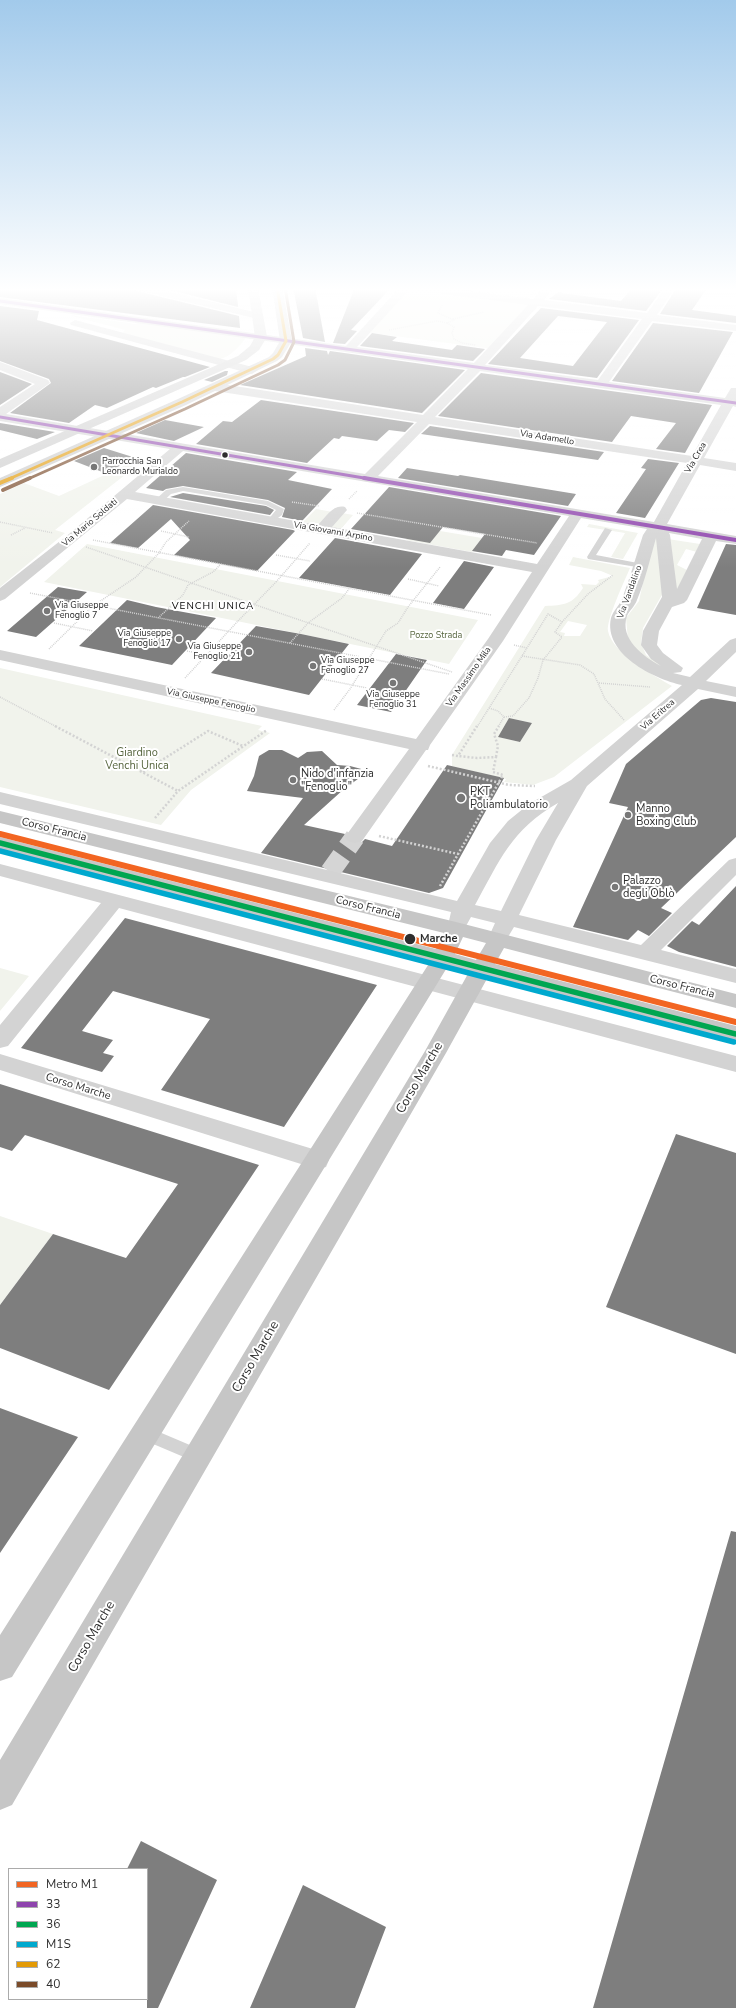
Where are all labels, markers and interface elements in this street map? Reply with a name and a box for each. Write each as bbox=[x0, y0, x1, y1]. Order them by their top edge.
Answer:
street label: Via Adamello bbox=[519, 428, 575, 448]
street label: Via Crea bbox=[683, 441, 709, 475]
unlabelled marker bbox=[220, 450, 230, 460]
place label: Parrocchia San Leonardo Murialdo bbox=[102, 457, 178, 478]
marker: Parrocchia San Leonardo Murialdo bbox=[89, 462, 99, 472]
street label: Via Mario Soldati bbox=[60, 497, 120, 549]
street label: Via Giovanni Arpino bbox=[293, 520, 373, 544]
street label: Via Vandalino bbox=[615, 564, 645, 620]
place label: Via Giuseppe Fenoglio 7 bbox=[55, 601, 108, 622]
district label: VENCHI UNICA bbox=[172, 601, 254, 613]
marker: Via Giuseppe Fenoglio 7 bbox=[42, 606, 52, 616]
place label: Via Giuseppe Fenoglio 17 bbox=[118, 629, 171, 650]
park label: Pozzo Strada bbox=[410, 631, 462, 641]
marker: Via Giuseppe Fenoglio 17 bbox=[174, 634, 184, 644]
place label: Via Giuseppe Fenoglio 21 bbox=[188, 642, 241, 663]
street label: Via Massimo Mila bbox=[444, 645, 494, 709]
marker: Via Giuseppe Fenoglio 21 bbox=[244, 647, 254, 657]
place label: Via Giuseppe Fenoglio 27 bbox=[321, 656, 374, 677]
marker: Via Giuseppe Fenoglio 27 bbox=[308, 661, 318, 671]
marker: Via Giuseppe Fenoglio 31 bbox=[388, 678, 398, 688]
street label: Via Giuseppe Fenoglio bbox=[166, 686, 256, 716]
place label: Via Giuseppe Fenoglio 31 bbox=[366, 690, 420, 711]
street label: Via Eritrea bbox=[639, 697, 677, 733]
park label: Giardino Venchi Unica bbox=[105, 746, 169, 772]
place label: Nido d'infanzia "Fenoglio" bbox=[301, 767, 374, 793]
marker: Nido d'infanzia "Fenoglio" bbox=[288, 775, 298, 785]
place label: PKT Poliambulatorio bbox=[470, 785, 548, 811]
marker: PKT Poliambulatorio bbox=[455, 792, 467, 804]
place label: Manno Boxing Club bbox=[636, 802, 697, 828]
marker: Manno Boxing Club bbox=[623, 810, 633, 820]
street label: Corso Francia bbox=[20, 816, 88, 844]
place label: Palazzo degli Oblò bbox=[623, 874, 675, 900]
marker: Palazzo degli Oblò bbox=[610, 882, 620, 892]
street label: Corso Francia bbox=[334, 894, 402, 922]
marker: Marche bbox=[403, 932, 417, 946]
place label: Marche bbox=[420, 932, 457, 946]
street label: Corso Francia bbox=[648, 973, 716, 1001]
street label: Corso Marche bbox=[393, 1040, 447, 1116]
street label: Corso Marche bbox=[44, 1071, 112, 1103]
street label: Corso Marche bbox=[229, 1319, 283, 1395]
street label: Corso Marche bbox=[65, 1599, 119, 1675]
legend bbox=[8, 1868, 148, 2000]
text: Metro M1 bbox=[46, 1876, 98, 1892]
text: 33 bbox=[46, 1896, 60, 1912]
text: 36 bbox=[46, 1916, 60, 1932]
text: M1S bbox=[46, 1936, 71, 1952]
text: 62 bbox=[46, 1956, 60, 1972]
text: 40 bbox=[46, 1976, 60, 1992]

